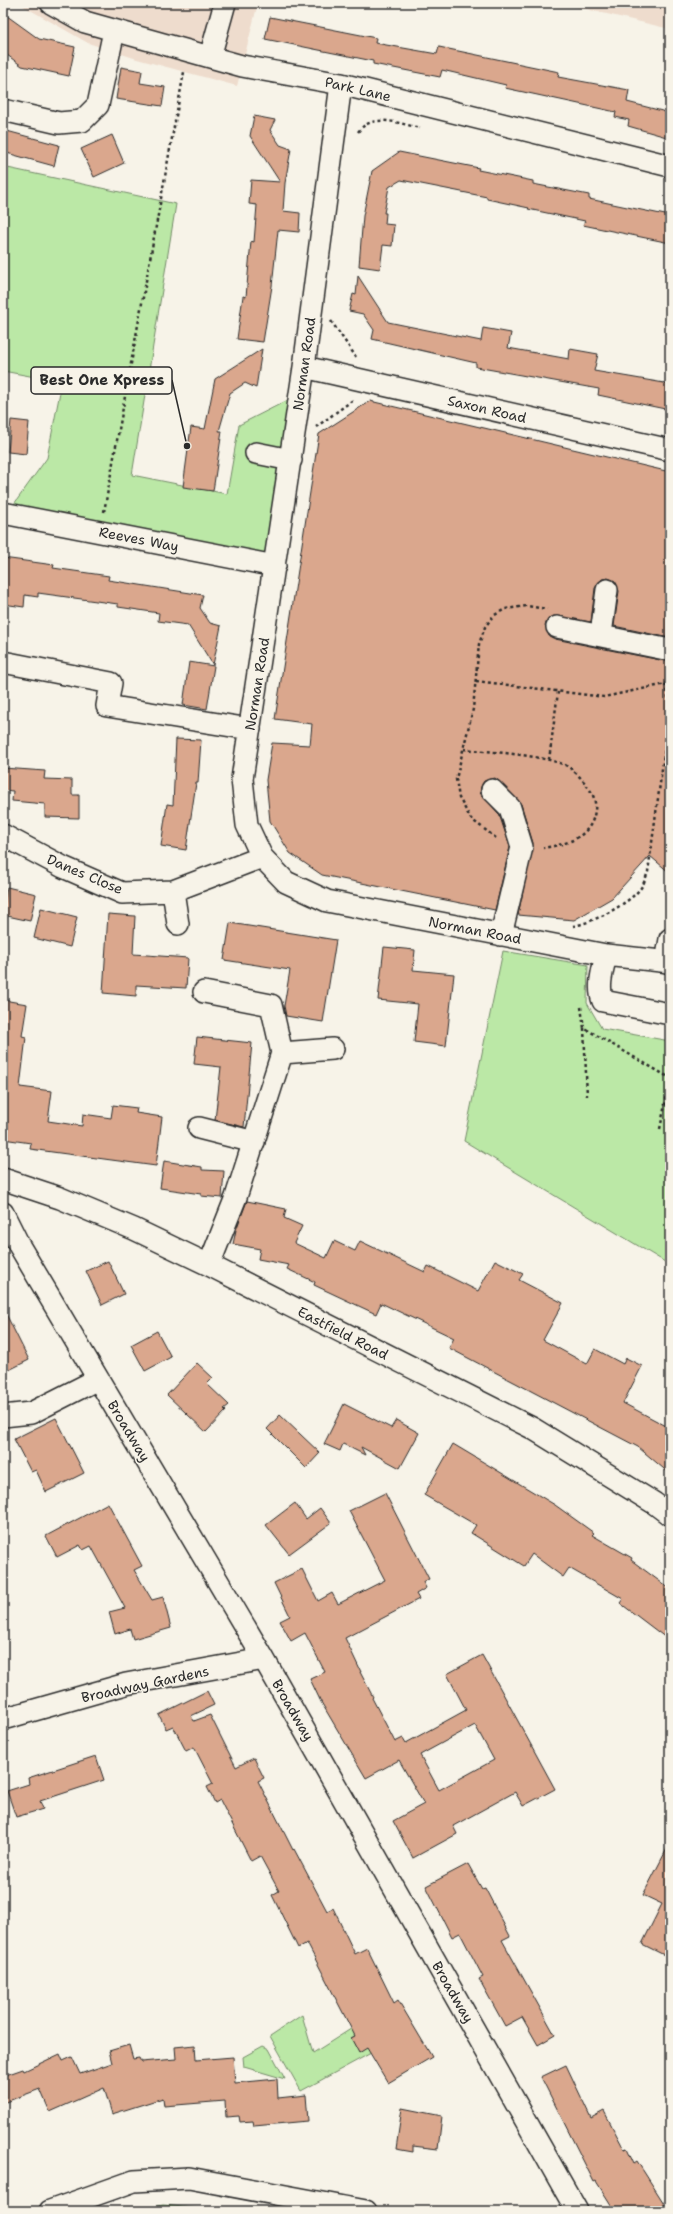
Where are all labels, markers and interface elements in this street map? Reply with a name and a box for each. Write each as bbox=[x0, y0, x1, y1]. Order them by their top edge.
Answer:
street label: Park Lane bbox=[323, 73, 393, 105]
street label: Norman Road bbox=[289, 316, 319, 412]
callout: Best One Xpress bbox=[31, 367, 172, 394]
text: Best One Xpress bbox=[40, 370, 164, 390]
street label: Saxon Road bbox=[446, 391, 528, 427]
street label: Reeves Way bbox=[98, 522, 180, 556]
street label: Norman Road bbox=[241, 636, 273, 732]
street label: Danes Close bbox=[44, 850, 126, 898]
street label: Norman Road bbox=[427, 912, 523, 948]
street label: Eastfield Road bbox=[295, 1302, 392, 1364]
street label: Broadway bbox=[104, 1397, 154, 1465]
street label: Broadway Gardens bbox=[79, 1662, 211, 1706]
street label: Broadway bbox=[268, 1676, 318, 1744]
street label: Broadway bbox=[428, 1958, 478, 2026]

